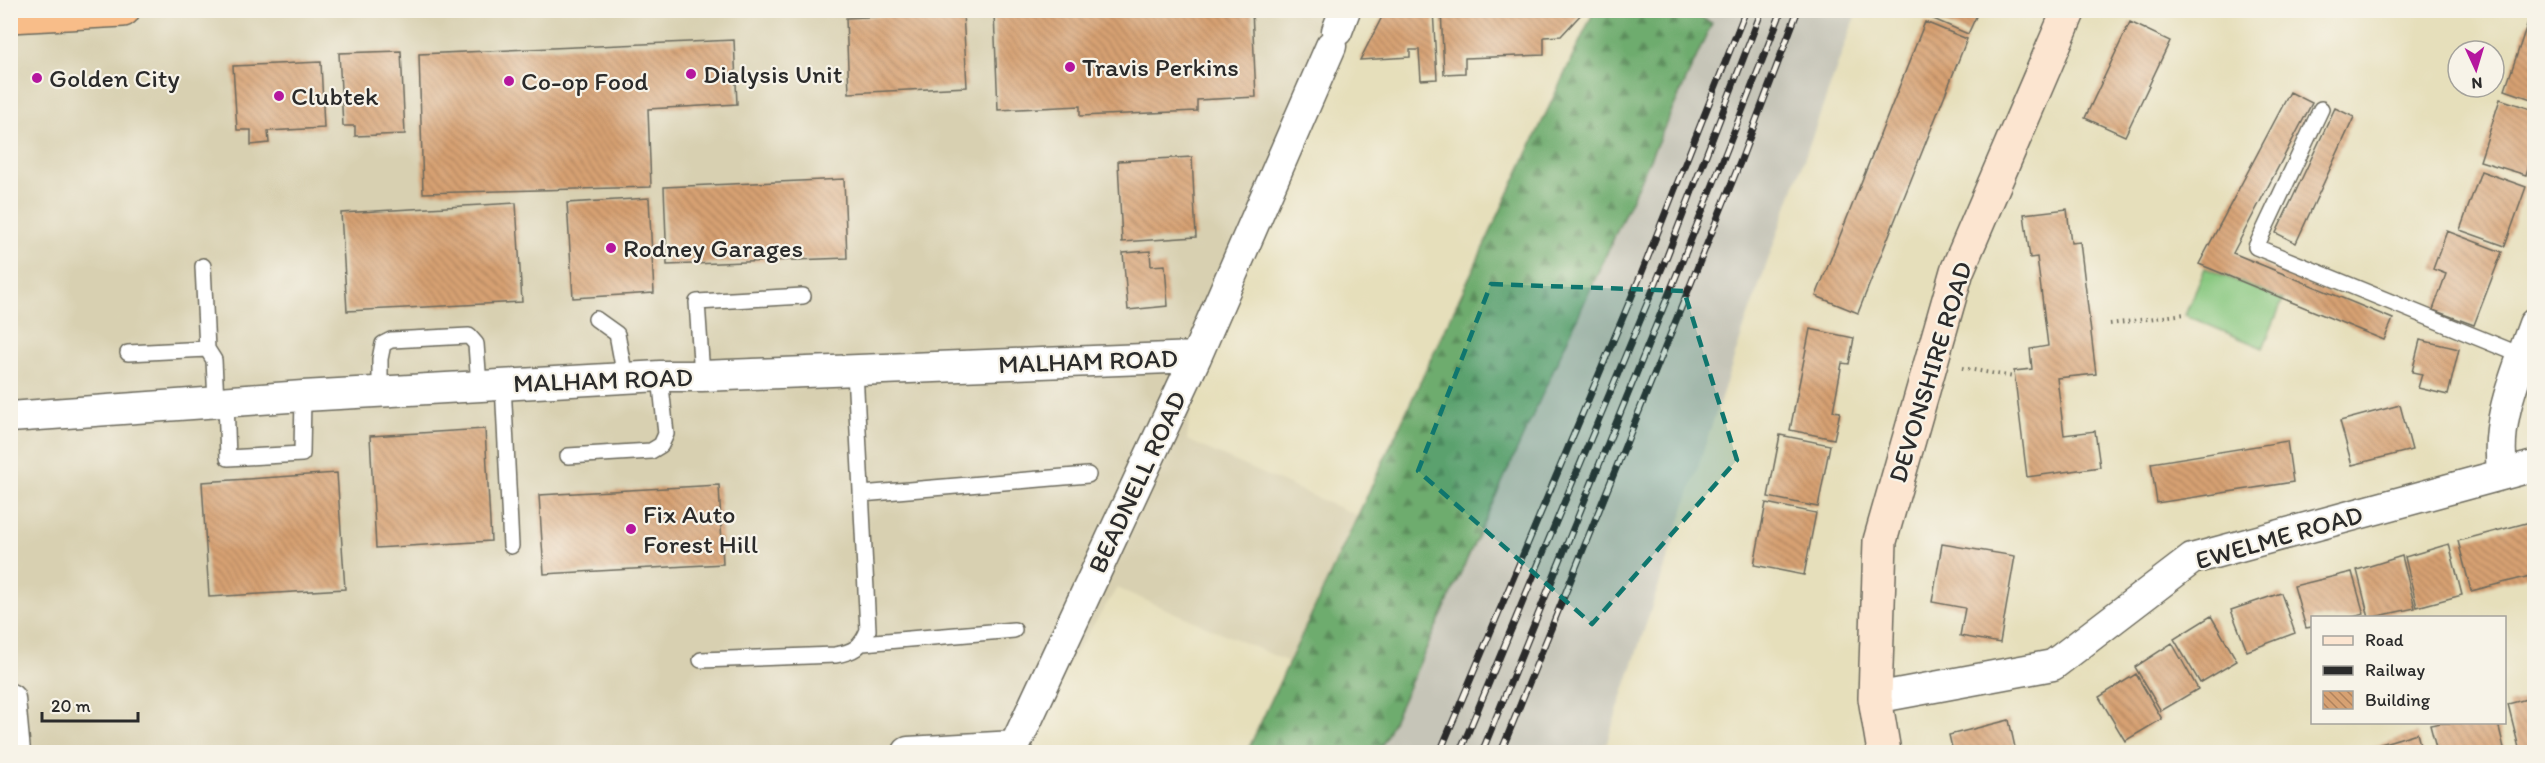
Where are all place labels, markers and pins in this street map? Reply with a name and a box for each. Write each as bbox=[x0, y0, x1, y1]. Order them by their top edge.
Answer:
place label: Travis Perkins bbox=[1082, 51, 1239, 83]
place label: Dialysis Unit bbox=[703, 58, 843, 90]
marker: Travis Perkins bbox=[1063, 60, 1077, 74]
place label: Golden City bbox=[49, 62, 180, 94]
place label: Co-op Food bbox=[521, 65, 648, 97]
marker: Dialysis Unit bbox=[684, 67, 698, 81]
marker: Golden City bbox=[30, 71, 44, 85]
marker: Co-op Food bbox=[502, 74, 516, 88]
place label: Clubtek bbox=[291, 80, 379, 112]
marker: Clubtek bbox=[272, 89, 286, 103]
place label: Rodney Garages bbox=[623, 232, 803, 264]
marker: Rodney Garages bbox=[604, 241, 618, 255]
place label: Fix Auto Forest Hill bbox=[643, 498, 758, 560]
marker: Fix Auto Forest Hill bbox=[624, 522, 638, 536]

